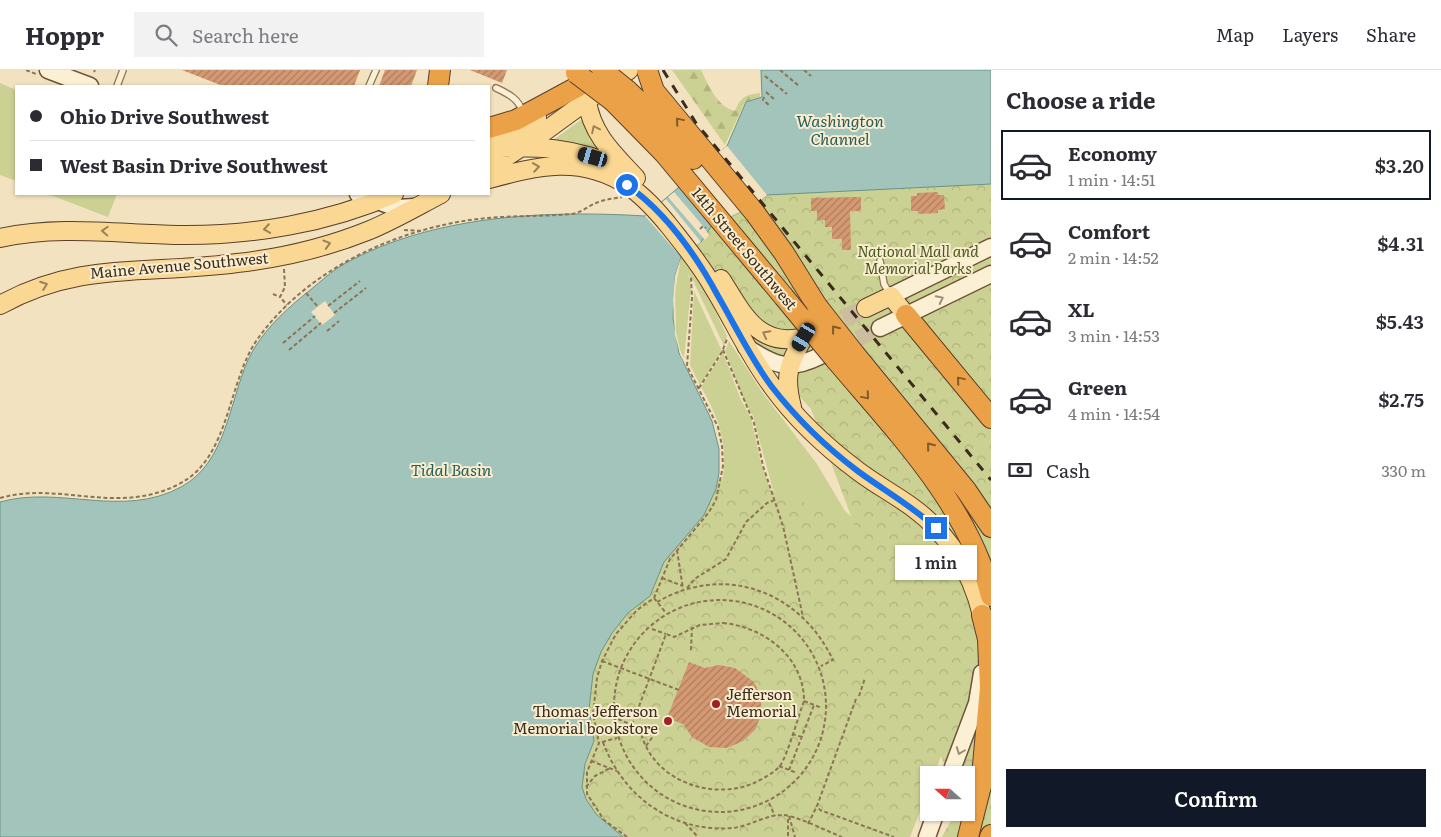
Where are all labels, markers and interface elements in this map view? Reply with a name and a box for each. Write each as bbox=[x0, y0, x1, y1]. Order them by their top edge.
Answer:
search box bbox=[134, 12, 484, 57]
text: Hoppr bbox=[25, 17, 104, 52]
icon: search bbox=[152, 21, 180, 49]
text: Search here bbox=[192, 21, 299, 49]
text: Map bbox=[1216, 21, 1254, 48]
text: Layers bbox=[1282, 21, 1338, 48]
text: Share bbox=[1366, 21, 1416, 48]
text: Choose a ride bbox=[1006, 83, 1155, 116]
text: Ohio Drive Southwest bbox=[60, 102, 269, 130]
water label: Washington Channel bbox=[796, 108, 884, 150]
one-way arrow bbox=[676, 118, 685, 127]
one-way arrow bbox=[591, 125, 601, 134]
text: Economy bbox=[1068, 139, 1157, 167]
icon: car bbox=[1008, 143, 1053, 188]
car bbox=[576, 146, 609, 168]
text: West Basin Drive Southwest bbox=[60, 151, 328, 179]
text: $3.20 bbox=[1375, 151, 1424, 179]
one-way arrow bbox=[532, 162, 540, 173]
text: 1 min · 14:51 bbox=[1068, 167, 1156, 191]
route start bbox=[616, 174, 638, 196]
street label: 14th Street Southwest bbox=[687, 182, 803, 314]
text: Comfort bbox=[1068, 217, 1150, 245]
icon: car bbox=[1008, 221, 1053, 266]
one-way arrow bbox=[263, 223, 271, 233]
one-way arrow bbox=[101, 226, 109, 237]
text: $4.31 bbox=[1377, 229, 1424, 257]
one-way arrow bbox=[323, 239, 332, 250]
park label: National Mall and Memorial Parks bbox=[857, 239, 979, 279]
street label: Maine Avenue Southwest bbox=[89, 245, 269, 284]
text: 2 min · 14:52 bbox=[1068, 245, 1159, 269]
one-way arrow bbox=[40, 281, 48, 291]
one-way arrow bbox=[935, 295, 944, 305]
text: XL bbox=[1068, 295, 1095, 323]
icon: car bbox=[1008, 299, 1053, 344]
text: $5.43 bbox=[1376, 307, 1424, 335]
car bbox=[789, 320, 818, 354]
text: 3 min · 14:53 bbox=[1068, 323, 1160, 347]
one-way arrow bbox=[832, 325, 841, 335]
one-way arrow bbox=[762, 330, 771, 340]
text: Green bbox=[1068, 373, 1127, 401]
one-way arrow bbox=[957, 377, 965, 386]
icon: car bbox=[1008, 377, 1053, 422]
text: $2.75 bbox=[1378, 385, 1424, 413]
one-way arrow bbox=[860, 390, 869, 399]
text: 4 min · 14:54 bbox=[1068, 401, 1160, 425]
one-way arrow bbox=[927, 443, 936, 452]
icon: cash bbox=[1006, 456, 1034, 484]
text: Cash bbox=[1046, 456, 1090, 484]
water label: Tidal Basin bbox=[411, 457, 492, 481]
text: 330 m bbox=[1381, 458, 1426, 482]
route end bbox=[925, 517, 947, 539]
callout: 1 min bbox=[895, 546, 977, 580]
text: 1 min bbox=[915, 550, 957, 574]
place label: Jefferson Memorial bbox=[726, 682, 797, 722]
marker: Jefferson Memorial bbox=[710, 698, 722, 710]
place label: Thomas Jefferson Memorial bookstore bbox=[513, 699, 658, 739]
marker: Thomas Jefferson Memorial bookstore bbox=[662, 715, 674, 727]
one-way arrow bbox=[956, 746, 966, 755]
north arrow bbox=[920, 766, 975, 821]
map controls bbox=[920, 766, 975, 821]
button: Confirm bbox=[1006, 769, 1426, 827]

